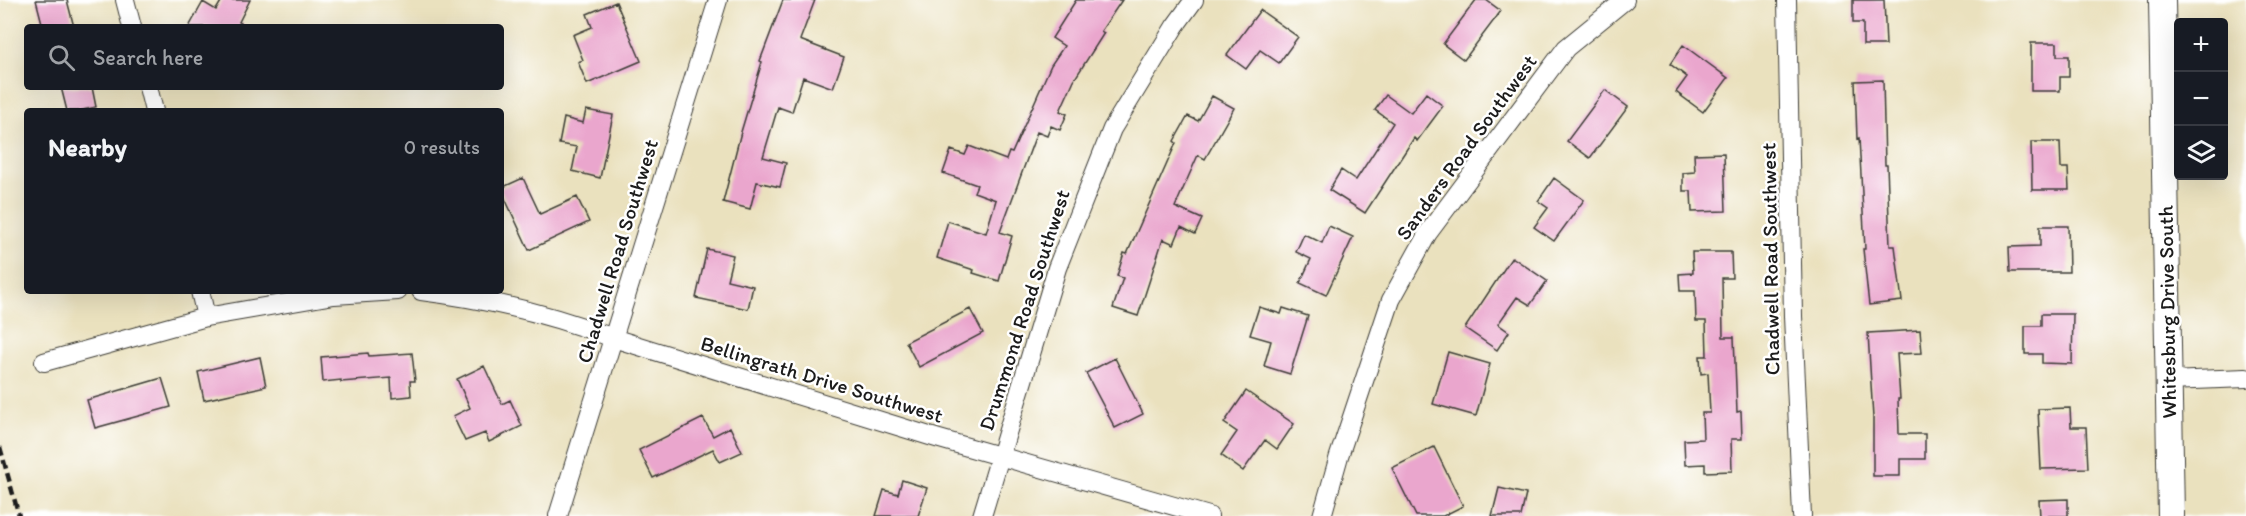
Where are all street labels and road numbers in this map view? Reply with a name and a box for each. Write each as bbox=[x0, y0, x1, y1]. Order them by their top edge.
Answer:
street label: Sanders Road Southwest bbox=[1390, 49, 1542, 245]
street label: Chadwell Road Southwest bbox=[571, 136, 663, 366]
street label: Chadwell Road Southwest bbox=[1755, 142, 1785, 376]
street label: Drummond Road Southwest bbox=[973, 186, 1075, 434]
street label: Whitesburg Drive South bbox=[2153, 204, 2181, 419]
street label: Bellingrath Drive Southwest bbox=[698, 330, 946, 428]

